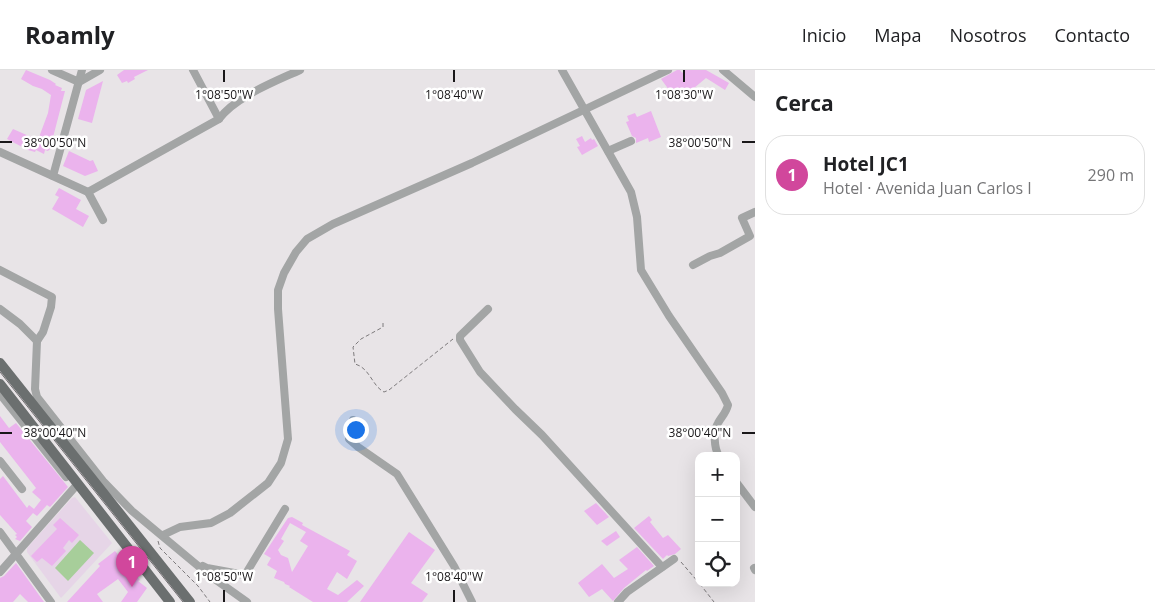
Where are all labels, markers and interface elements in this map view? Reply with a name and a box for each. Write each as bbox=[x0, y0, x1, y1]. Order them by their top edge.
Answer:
text: Roamly bbox=[25, 18, 115, 51]
text: Inicio bbox=[802, 23, 846, 47]
text: Mapa bbox=[874, 23, 922, 47]
text: Nosotros bbox=[950, 23, 1027, 47]
text: Contacto bbox=[1055, 23, 1130, 47]
text: 1°08'50"W bbox=[195, 86, 253, 103]
text: 1°08'40"W bbox=[425, 86, 483, 103]
text: 1°08'30"W bbox=[655, 86, 713, 103]
text: Cerca bbox=[775, 89, 834, 117]
text: 38°00'50"N bbox=[24, 134, 86, 151]
text: 38°00'50"N bbox=[669, 134, 731, 151]
text: Hotel JC1 bbox=[823, 151, 909, 177]
text: 1 bbox=[787, 164, 797, 186]
text: 290 m bbox=[1088, 164, 1134, 186]
text: Hotel · Avenida Juan Carlos I bbox=[823, 177, 1032, 199]
your location bbox=[343, 417, 369, 443]
text: 38°00'40"N bbox=[24, 424, 86, 441]
text: 38°00'40"N bbox=[669, 424, 731, 441]
map controls bbox=[695, 452, 740, 587]
button: + bbox=[695, 452, 740, 497]
button: − bbox=[695, 497, 740, 542]
button: locate bbox=[695, 542, 740, 587]
pin: 1 bbox=[116, 546, 148, 587]
text: 1°08'50"W bbox=[195, 568, 253, 585]
text: 1°08'40"W bbox=[425, 568, 483, 585]

